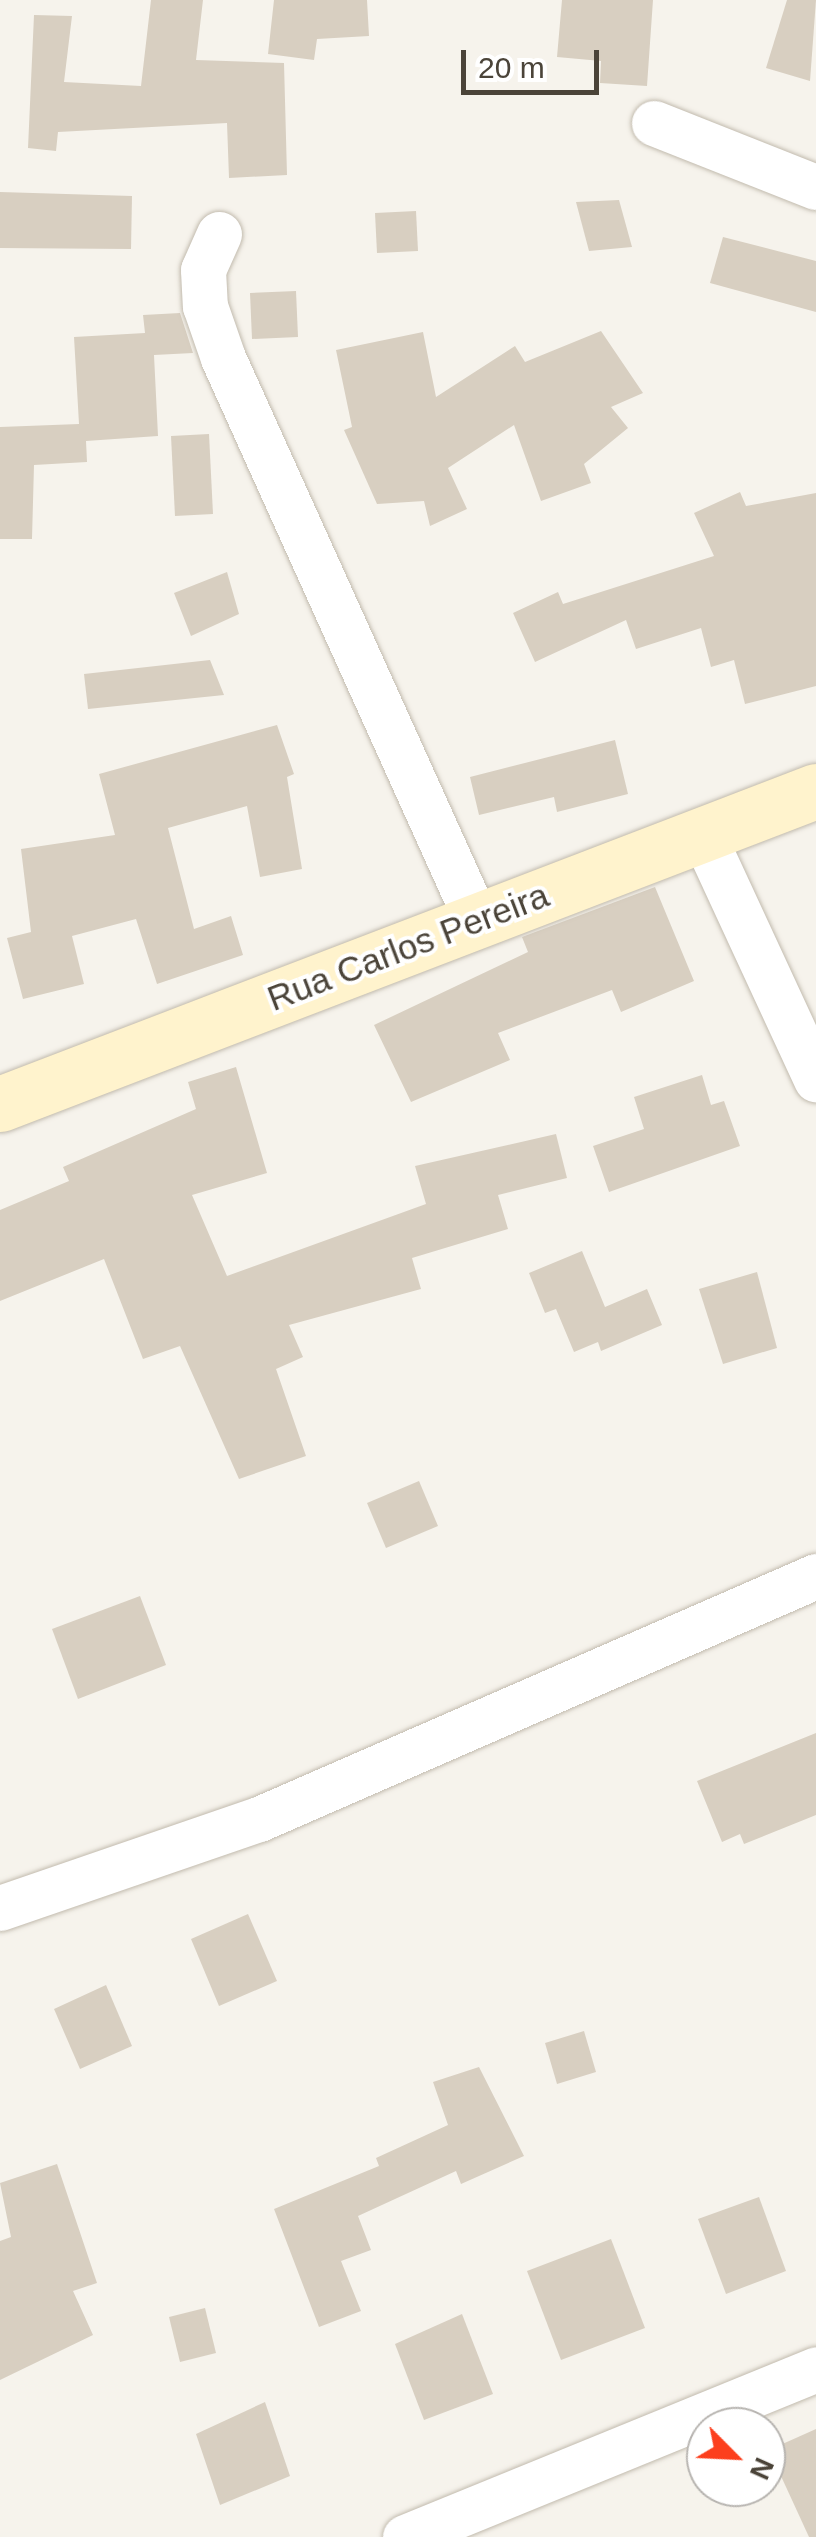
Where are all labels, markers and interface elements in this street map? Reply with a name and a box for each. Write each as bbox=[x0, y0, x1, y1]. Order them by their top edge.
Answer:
scale bar bbox=[466, 30, 604, 92]
text: 20 m bbox=[478, 51, 545, 84]
street label: Rua Carlos Pereira bbox=[262, 874, 554, 1020]
north arrow bbox=[686, 2407, 786, 2507]
text: N bbox=[744, 2453, 780, 2484]

